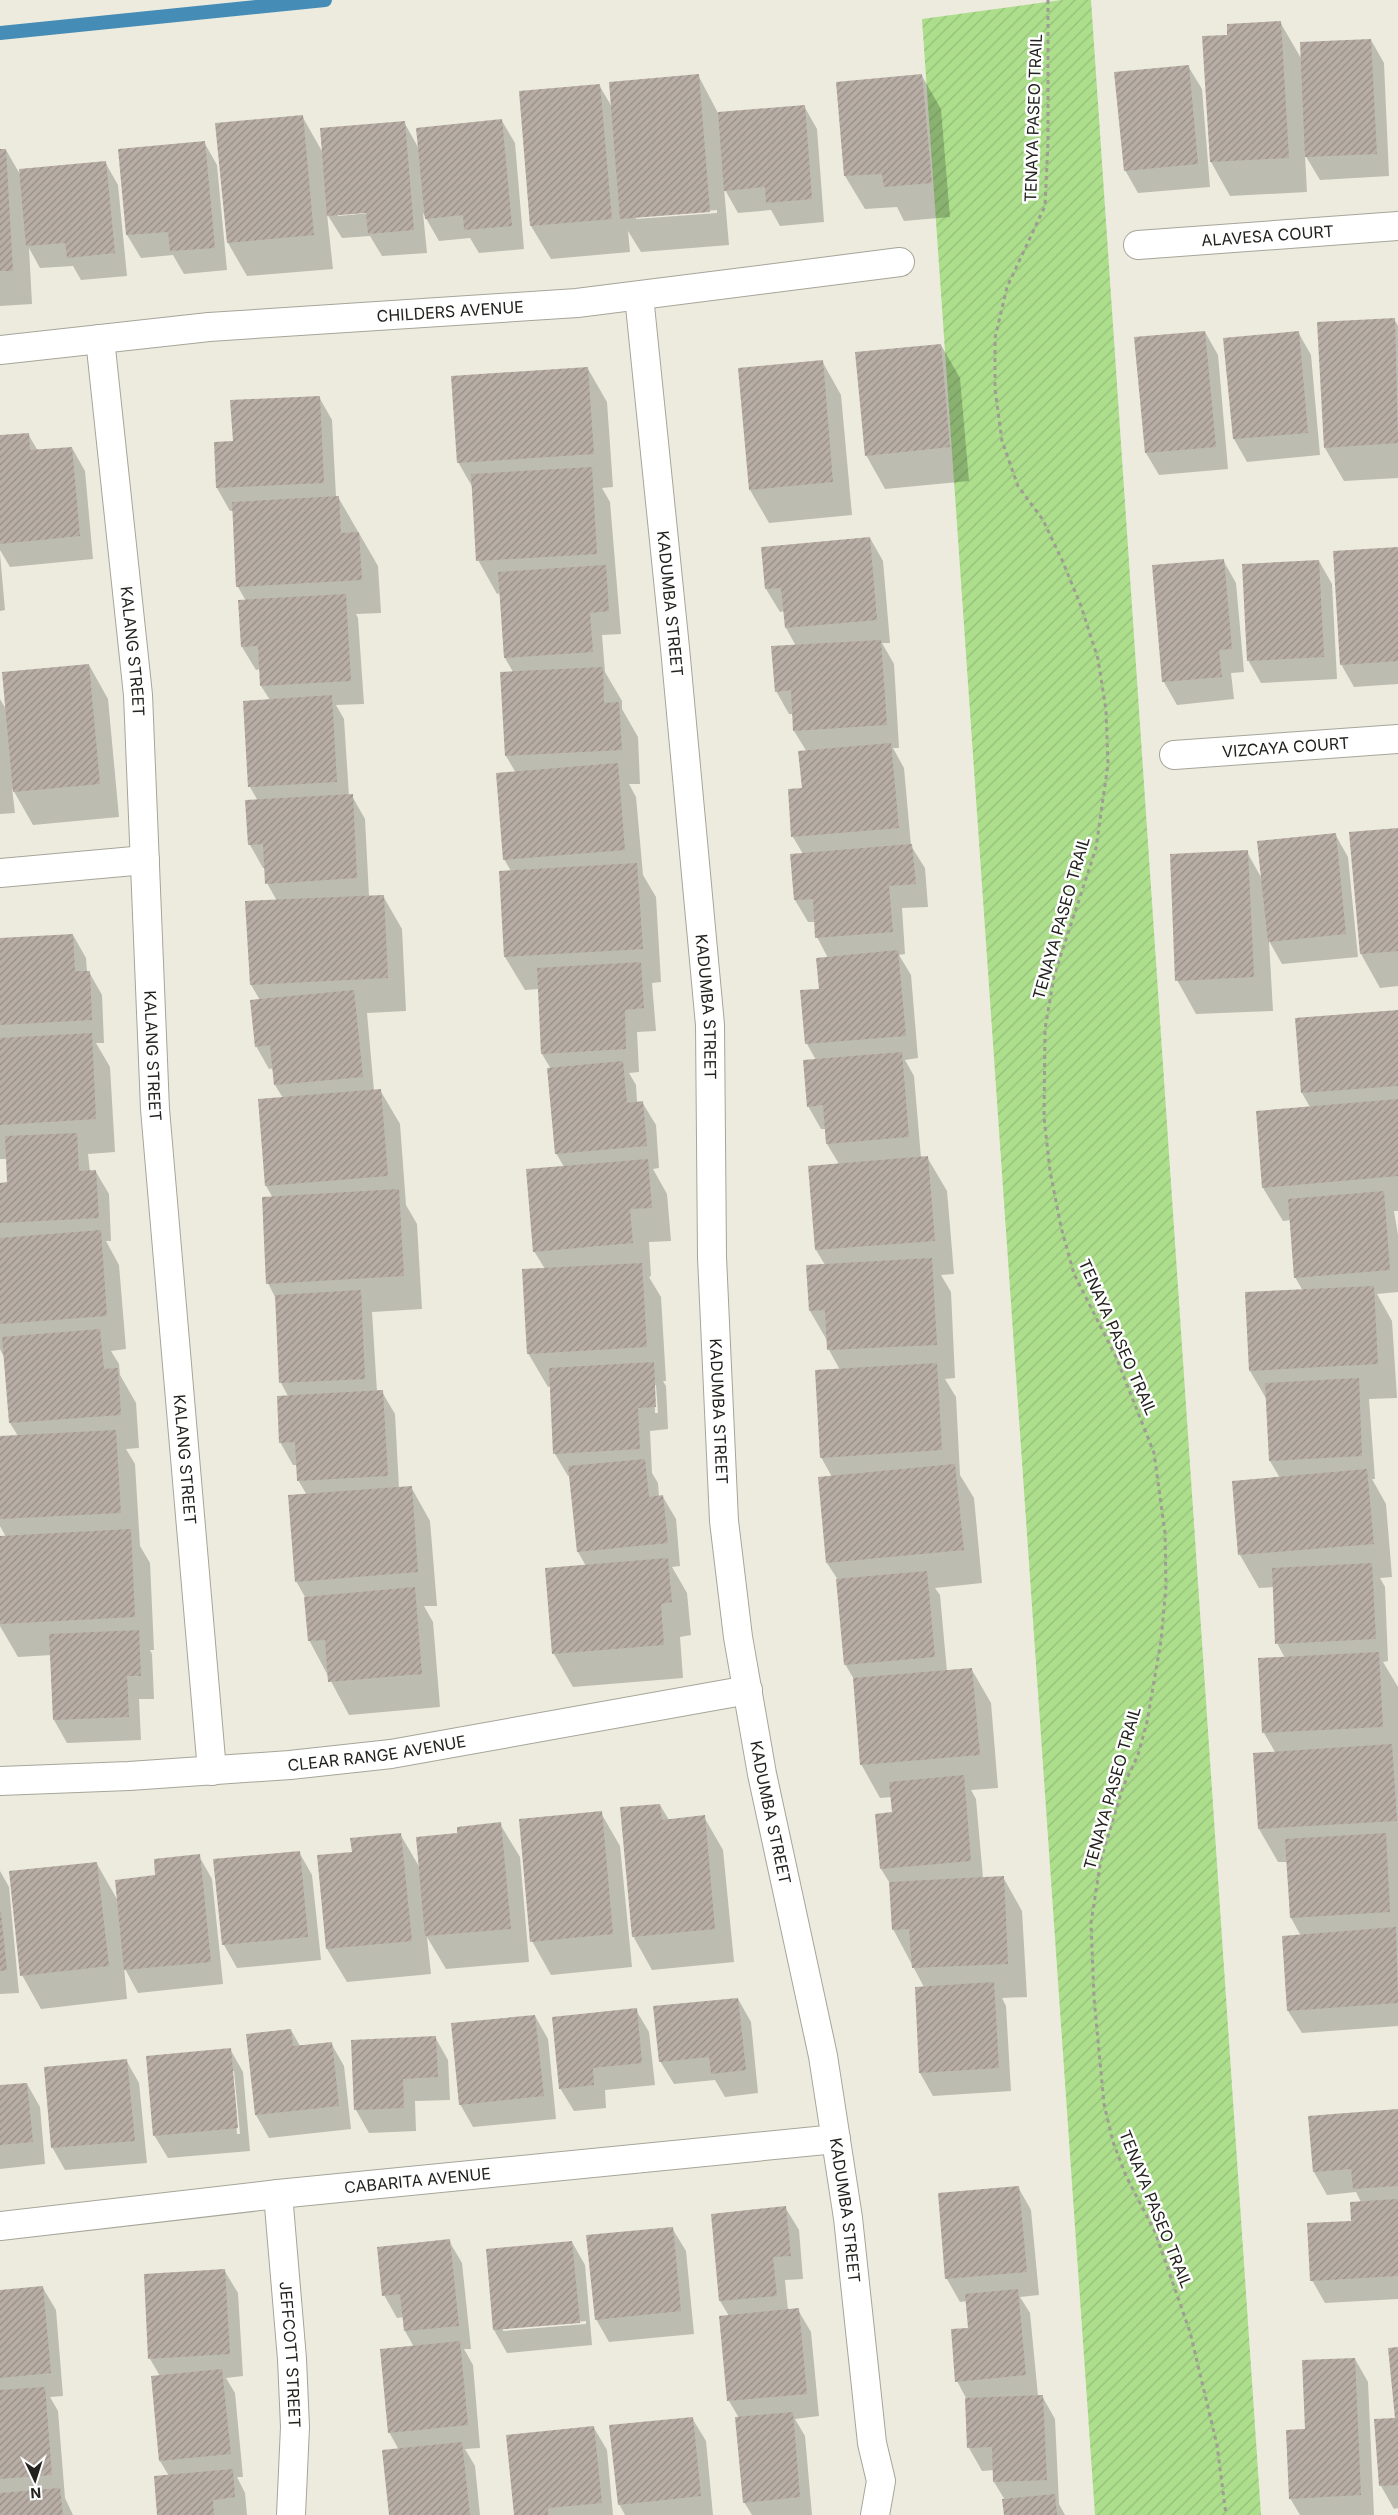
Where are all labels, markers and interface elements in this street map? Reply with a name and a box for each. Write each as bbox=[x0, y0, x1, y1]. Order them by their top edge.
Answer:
street label: TENAYA PASEO TRAIL bbox=[1020, 33, 1046, 203]
street label: ALAVESA COURT bbox=[1201, 221, 1335, 250]
street label: CHILDERS AVENUE bbox=[376, 296, 524, 326]
street label: KADUMBA STREET bbox=[653, 530, 688, 677]
street label: KALANG STREET bbox=[116, 585, 149, 717]
street label: VIZCAYA COURT bbox=[1221, 732, 1350, 762]
street label: TENAYA PASEO TRAIL bbox=[1028, 834, 1094, 1002]
street label: KADUMBA STREET bbox=[692, 933, 720, 1080]
street label: KALANG STREET bbox=[140, 990, 166, 1122]
street label: TENAYA PASEO TRAIL bbox=[1075, 1256, 1161, 1418]
street label: KADUMBA STREET bbox=[706, 1338, 732, 1485]
street label: KALANG STREET bbox=[170, 1393, 201, 1525]
street label: TENAYA PASEO TRAIL bbox=[1079, 1704, 1145, 1872]
street label: CLEAR RANGE AVENUE bbox=[287, 1731, 467, 1775]
street label: KADUMBA STREET bbox=[746, 1739, 796, 1886]
street label: TENAYA PASEO TRAIL bbox=[1115, 2127, 1197, 2291]
street label: KADUMBA STREET bbox=[826, 2136, 865, 2284]
street label: CABARITA AVENUE bbox=[343, 2163, 492, 2197]
street label: JEFFCOTT STREET bbox=[275, 2280, 305, 2428]
north arrow bbox=[10, 2455, 60, 2505]
text: N bbox=[30, 2485, 42, 2502]

